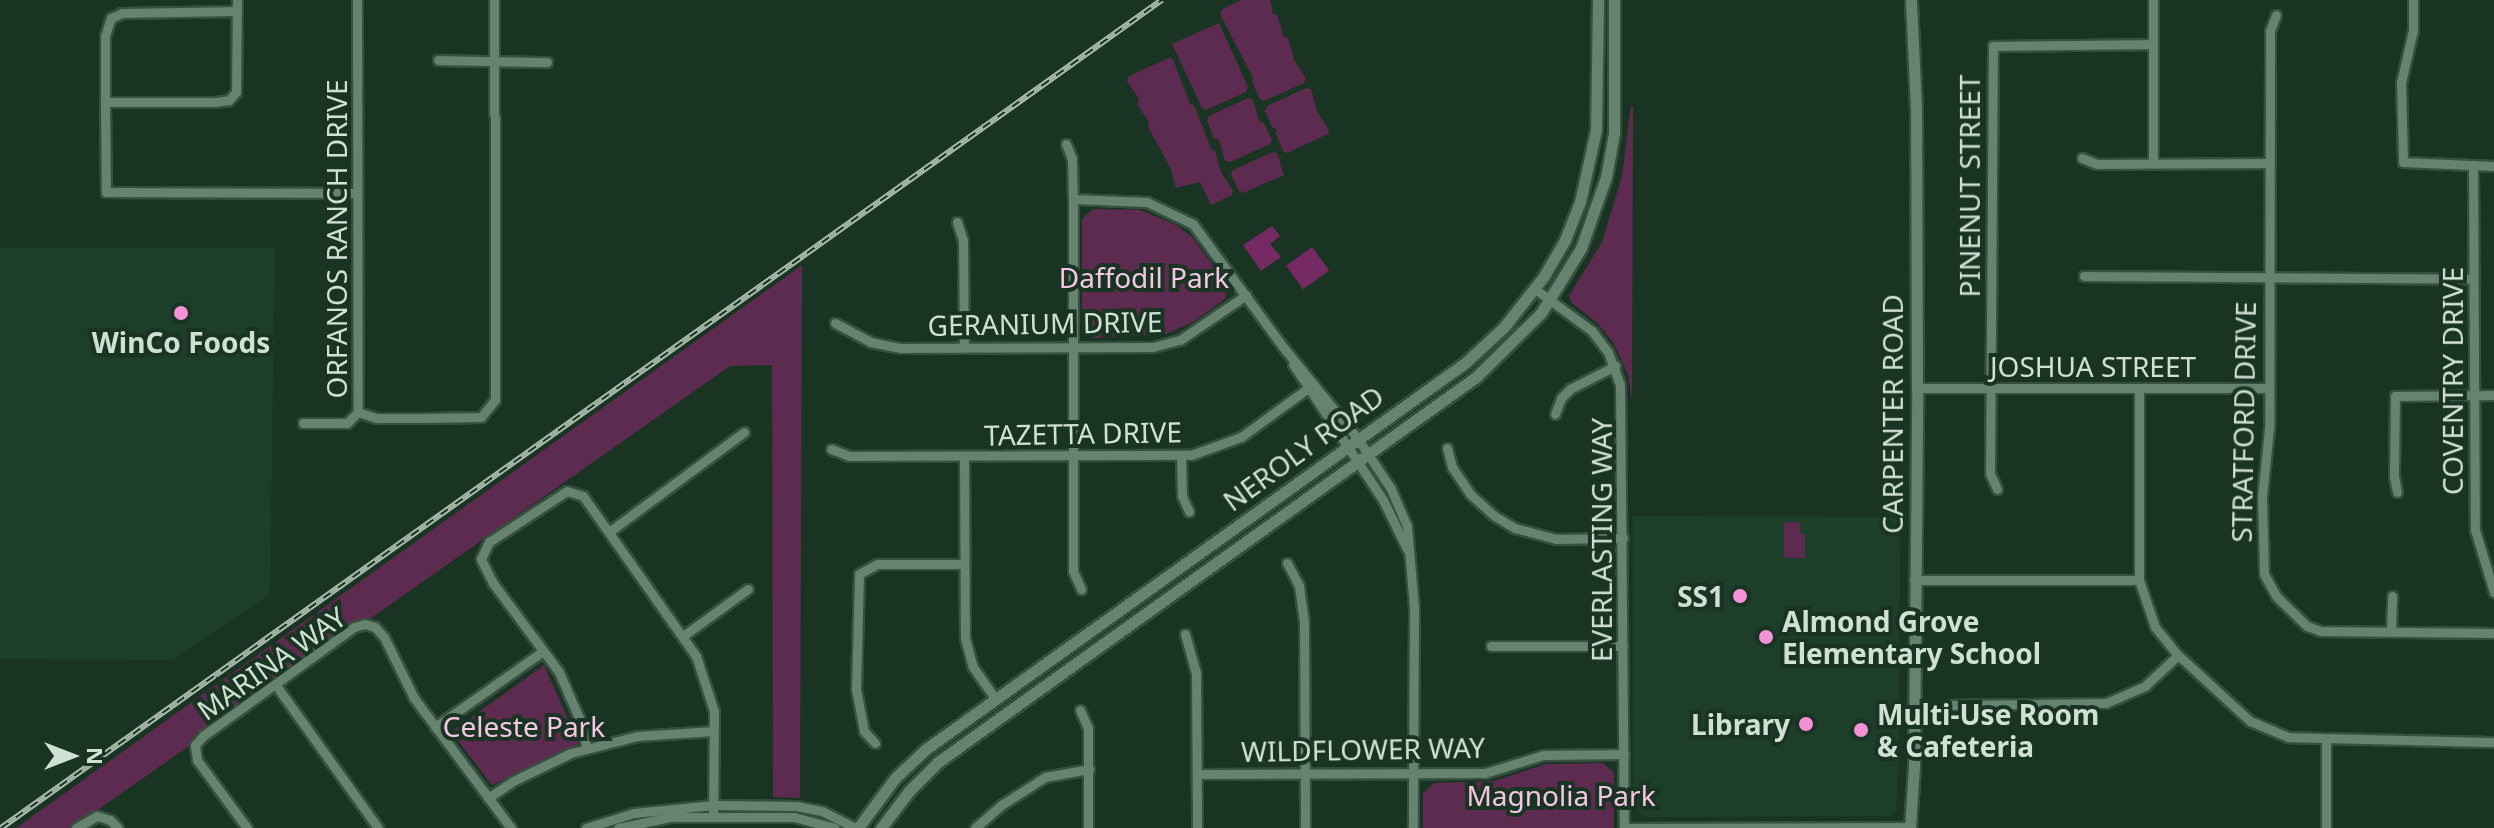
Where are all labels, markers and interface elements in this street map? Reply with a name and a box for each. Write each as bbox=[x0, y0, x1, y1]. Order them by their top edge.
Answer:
street label: PINENUT STREET bbox=[1952, 75, 1986, 297]
street label: ORFANOS RANCH DRIVE bbox=[319, 80, 353, 398]
park label: Daffodil Park bbox=[1059, 260, 1229, 294]
street label: COVENTRY DRIVE bbox=[2435, 267, 2469, 495]
street label: CARPENTER ROAD bbox=[1875, 294, 1909, 534]
street label: STRATFORD DRIVE bbox=[2224, 301, 2262, 543]
marker: WinCo Foods bbox=[172, 304, 190, 322]
street label: GERANIUM DRIVE bbox=[927, 304, 1163, 342]
place label: WinCo Foods bbox=[92, 325, 270, 359]
street label: JOSHUA STREET bbox=[1990, 349, 2196, 383]
street label: NEROLY ROAD bbox=[1216, 379, 1390, 517]
street label: TAZETTA DRIVE bbox=[984, 414, 1182, 452]
street label: EVERLASTING WAY bbox=[1584, 418, 1618, 662]
place label: SS1 bbox=[1677, 579, 1724, 613]
marker: SS1 bbox=[1731, 587, 1749, 605]
street label: MARINA WAY bbox=[190, 599, 352, 727]
place label: Almond Grove Elementary School bbox=[1782, 604, 2041, 670]
marker: Almond Grove Elementary School bbox=[1757, 628, 1775, 646]
place label: Multi-Use Room & Cafeteria bbox=[1877, 697, 2099, 763]
place label: Library bbox=[1691, 707, 1790, 741]
park label: Celeste Park bbox=[443, 709, 605, 743]
marker: Library bbox=[1797, 715, 1815, 733]
north arrow bbox=[32, 716, 112, 796]
marker: Multi-Use Room & Cafeteria bbox=[1852, 721, 1870, 739]
street label: WILDFLOWER WAY bbox=[1241, 730, 1485, 768]
text: N bbox=[81, 747, 111, 765]
park label: Magnolia Park bbox=[1466, 778, 1656, 812]

